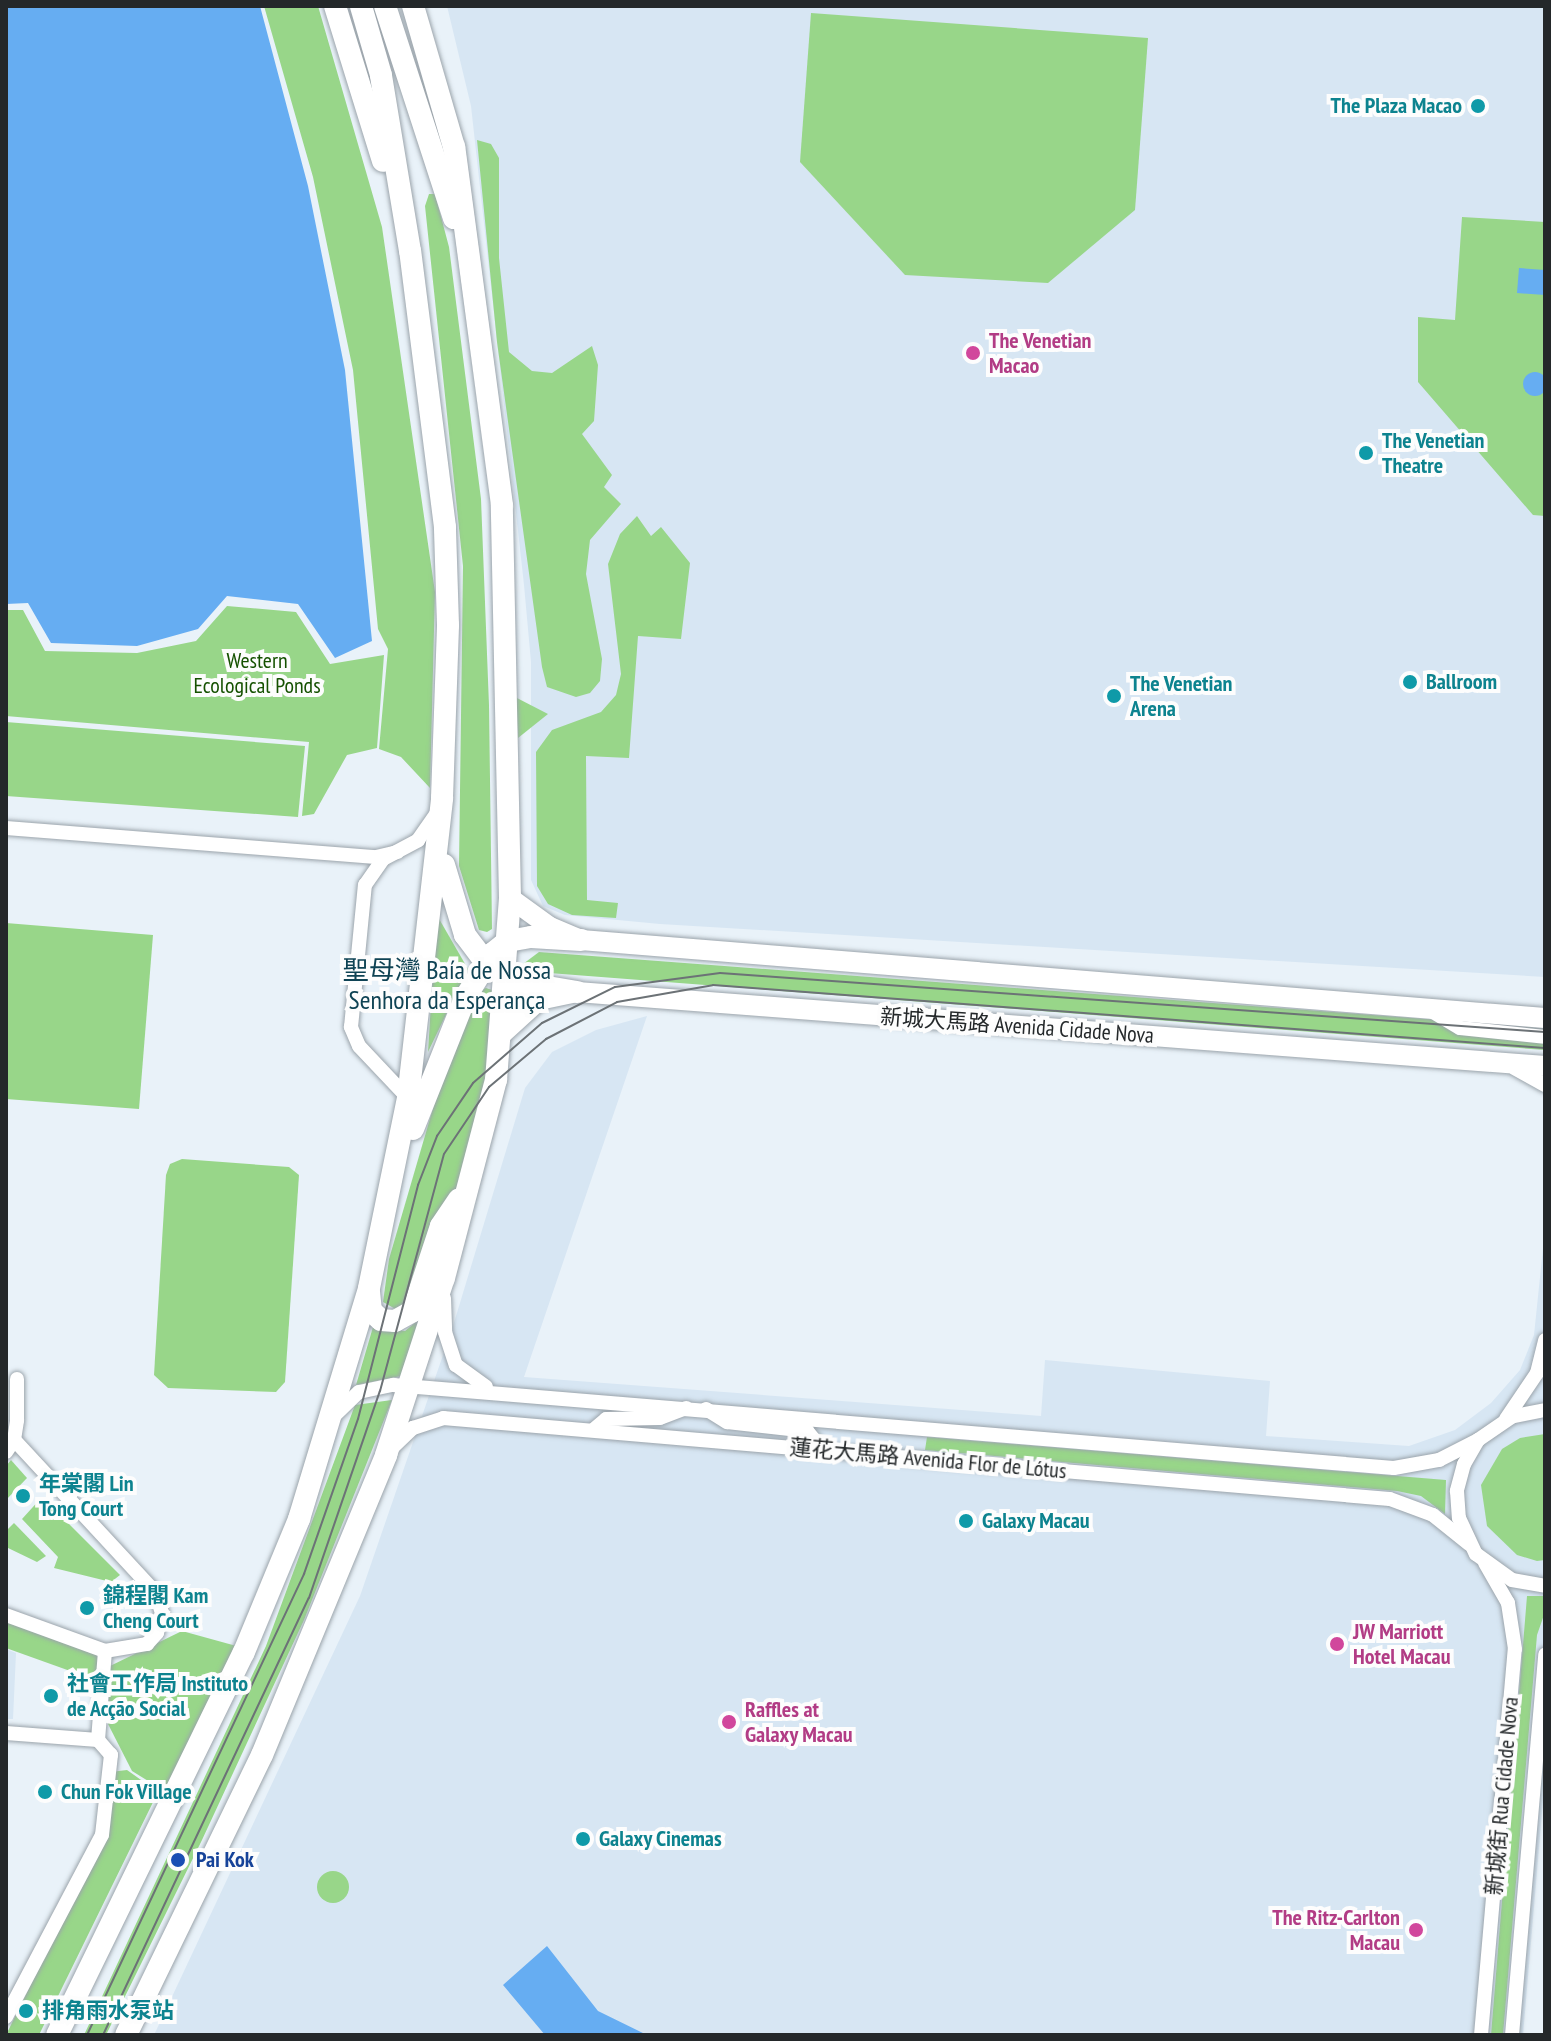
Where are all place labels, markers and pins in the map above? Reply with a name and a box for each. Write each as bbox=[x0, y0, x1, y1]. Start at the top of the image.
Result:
place label: The Plaza Macao bbox=[1331, 93, 1462, 119]
marker: The Plaza Macao bbox=[1469, 97, 1487, 115]
place label: The Venetian Macao bbox=[989, 327, 1092, 378]
marker: The Venetian Macao bbox=[964, 344, 982, 362]
place label: The Venetian Theatre bbox=[1382, 427, 1485, 478]
marker: The Venetian Theatre bbox=[1357, 444, 1375, 462]
place label: Ballroom bbox=[1426, 669, 1497, 695]
place label: The Venetian Arena bbox=[1130, 670, 1233, 722]
marker: Ballroom bbox=[1401, 673, 1419, 691]
marker: The Venetian Arena bbox=[1105, 687, 1123, 705]
place label: 年棠閣 Lin Tong Court bbox=[39, 1470, 134, 1522]
marker: 年棠閣 Lin Tong Court bbox=[14, 1487, 32, 1505]
place label: Galaxy Macau bbox=[982, 1508, 1090, 1534]
marker: Galaxy Macau bbox=[957, 1512, 975, 1530]
place label: 錦程閣 Kam Cheng Court bbox=[103, 1582, 208, 1634]
marker: 錦程閣 Kam Cheng Court bbox=[78, 1599, 96, 1617]
place label: JW Marriott Hotel Macau bbox=[1353, 1618, 1450, 1670]
marker: JW Marriott Hotel Macau bbox=[1328, 1635, 1346, 1653]
place label: 社會工作局 Instituto de Acção Social bbox=[67, 1670, 248, 1722]
marker: 社會工作局 Instituto de Acção Social bbox=[42, 1687, 60, 1705]
place label: Raffles at Galaxy Macau bbox=[745, 1696, 853, 1748]
marker: Raffles at Galaxy Macau bbox=[720, 1713, 738, 1731]
place label: Chun Fok Village bbox=[61, 1779, 193, 1805]
marker: Chun Fok Village bbox=[36, 1783, 54, 1801]
place label: Galaxy Cinemas bbox=[599, 1826, 723, 1852]
marker: Galaxy Cinemas bbox=[574, 1830, 592, 1848]
place label: Pai Kok bbox=[196, 1847, 254, 1873]
marker: Pai Kok bbox=[167, 1849, 189, 1871]
place label: The Ritz-Carlton Macau bbox=[1272, 1904, 1400, 1956]
marker: The Ritz-Carlton Macau bbox=[1407, 1921, 1425, 1939]
place label: 排角雨水泵站 bbox=[42, 1998, 174, 2024]
marker: 排角雨水泵站 bbox=[17, 2002, 35, 2020]

